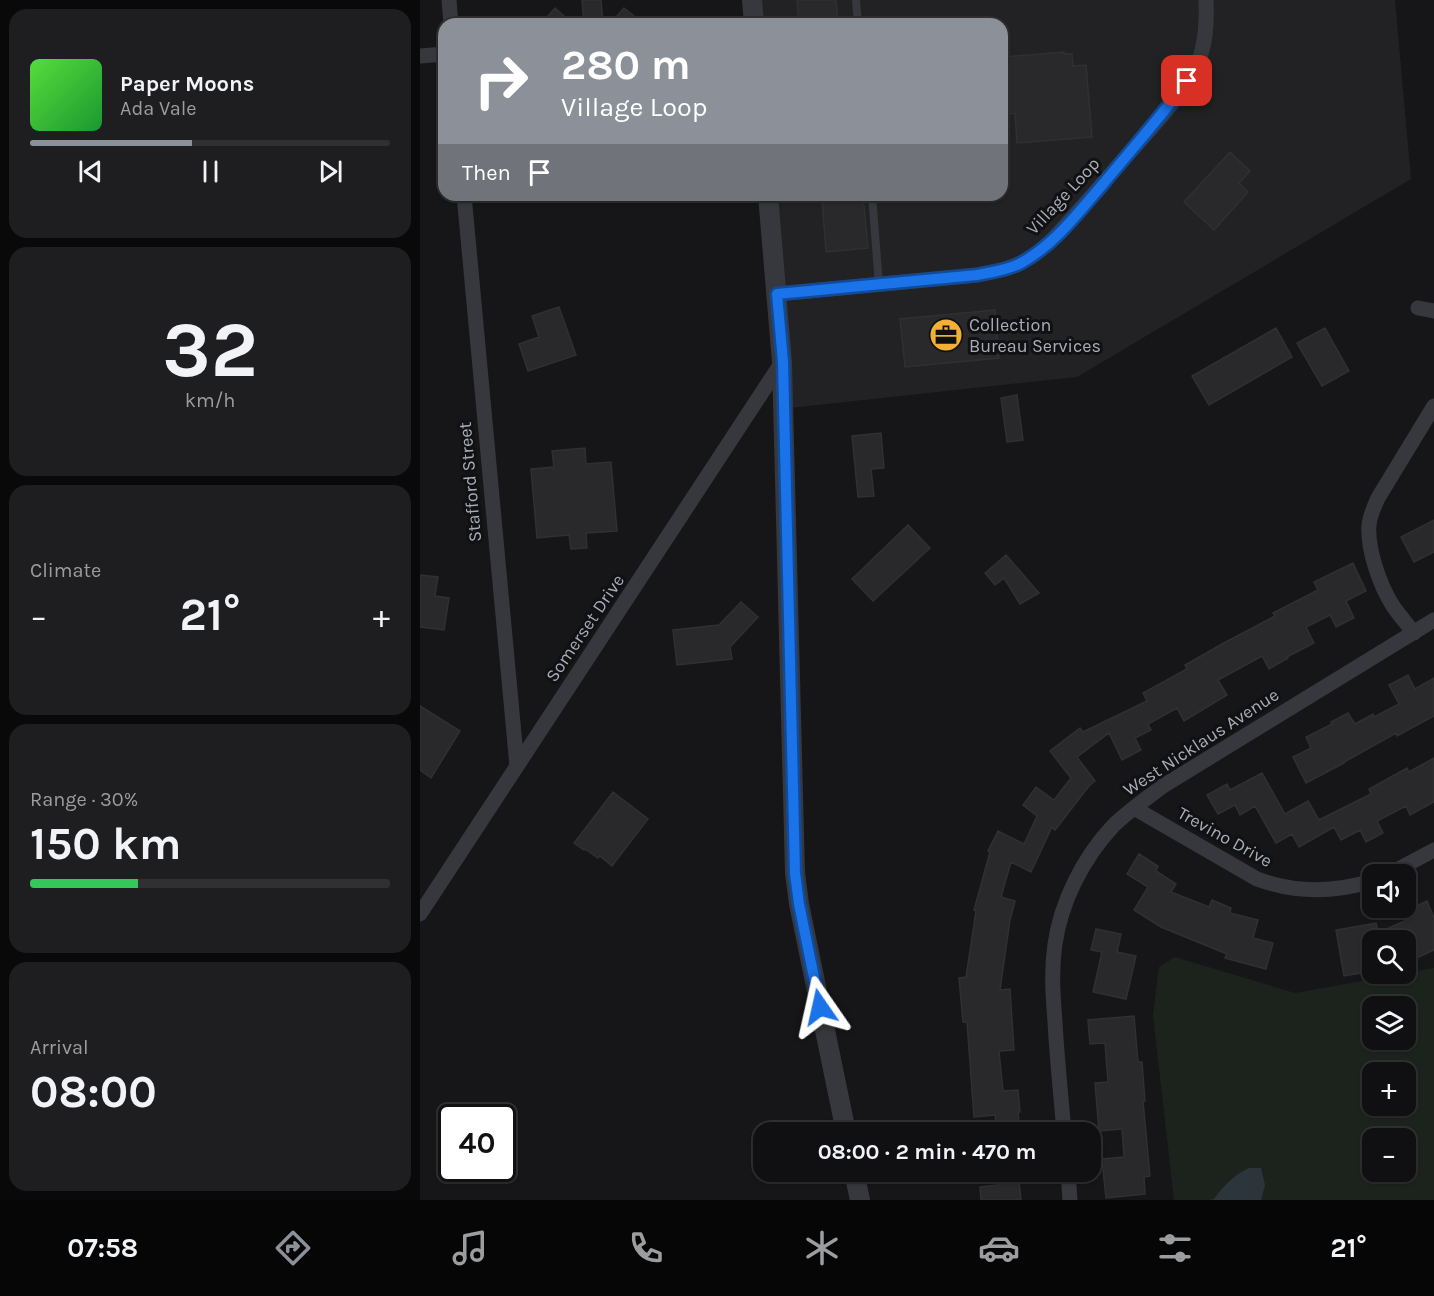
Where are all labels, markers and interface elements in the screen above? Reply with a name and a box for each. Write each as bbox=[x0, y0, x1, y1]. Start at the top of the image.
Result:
text: 280 m bbox=[561, 40, 691, 90]
icon: right bbox=[462, 42, 540, 120]
pin bbox=[1161, 55, 1212, 106]
icon: arrive bbox=[1170, 64, 1203, 97]
text: Paper Moons bbox=[120, 71, 254, 97]
text: Village Loop bbox=[561, 91, 708, 123]
text: Ada Vale bbox=[120, 97, 197, 120]
street label: Village Loop bbox=[1022, 153, 1104, 239]
icon: previous bbox=[74, 155, 107, 188]
icon: pause bbox=[194, 155, 227, 188]
icon: next bbox=[314, 155, 347, 188]
icon: arrive bbox=[523, 156, 556, 189]
text: Then bbox=[462, 160, 511, 186]
text: 32 bbox=[162, 304, 258, 396]
place label: Collection Bureau Services bbox=[969, 314, 1101, 357]
office icon: Collection Bureau Services bbox=[928, 317, 964, 353]
text: km/h bbox=[185, 389, 235, 412]
street label: Stafford Street bbox=[454, 421, 486, 543]
text: Climate bbox=[30, 559, 101, 582]
street label: Somerset Drive bbox=[541, 570, 629, 686]
text: 21° bbox=[180, 589, 240, 641]
text: − bbox=[30, 597, 47, 635]
text: + bbox=[373, 597, 390, 635]
street label: West Nicklaus Avenue bbox=[1119, 683, 1283, 801]
text: Range · 30% bbox=[30, 788, 138, 811]
street label: Trevino Drive bbox=[1174, 802, 1276, 872]
text: 150 km bbox=[30, 818, 181, 870]
map controls bbox=[1362, 864, 1416, 1182]
button: sound bbox=[1362, 864, 1416, 918]
button: search bbox=[1362, 930, 1416, 984]
position arrow bbox=[788, 975, 852, 1039]
button: layers bbox=[1362, 996, 1416, 1050]
text: Arrival bbox=[30, 1036, 89, 1059]
button: + bbox=[1362, 1062, 1416, 1116]
text: 08:00 bbox=[30, 1066, 157, 1118]
speed limit sign: 40 bbox=[438, 1104, 516, 1182]
button: − bbox=[1362, 1128, 1416, 1182]
text: 08:00 · 2 min · 470 m bbox=[818, 1139, 1036, 1165]
icon: directions bbox=[272, 1227, 314, 1269]
icon: music bbox=[449, 1227, 491, 1269]
icon: phone bbox=[625, 1227, 667, 1269]
icon: climate bbox=[801, 1227, 843, 1269]
icon: car bbox=[978, 1227, 1020, 1269]
icon: filters bbox=[1154, 1227, 1196, 1269]
text: 07:58 bbox=[67, 1232, 138, 1264]
text: 21° bbox=[1330, 1232, 1367, 1264]

